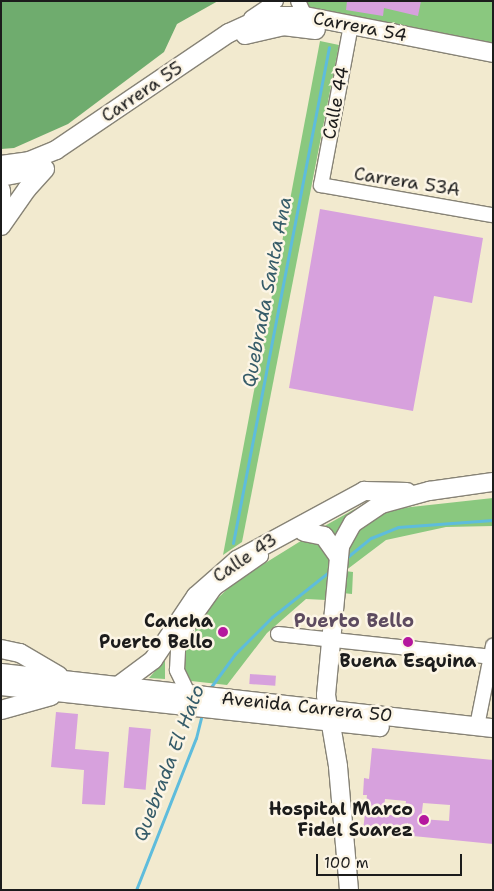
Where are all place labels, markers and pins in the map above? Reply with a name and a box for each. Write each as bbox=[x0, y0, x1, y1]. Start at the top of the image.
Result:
place label: Cancha Puerto Bello bbox=[99, 611, 213, 654]
marker: Cancha Puerto Bello bbox=[217, 626, 229, 638]
marker: Buena Esquina bbox=[402, 636, 414, 648]
place label: Buena Esquina bbox=[340, 650, 476, 672]
place label: Hospital Marco Fidel Suarez bbox=[269, 799, 413, 842]
marker: Hospital Marco Fidel Suarez bbox=[417, 813, 431, 827]

